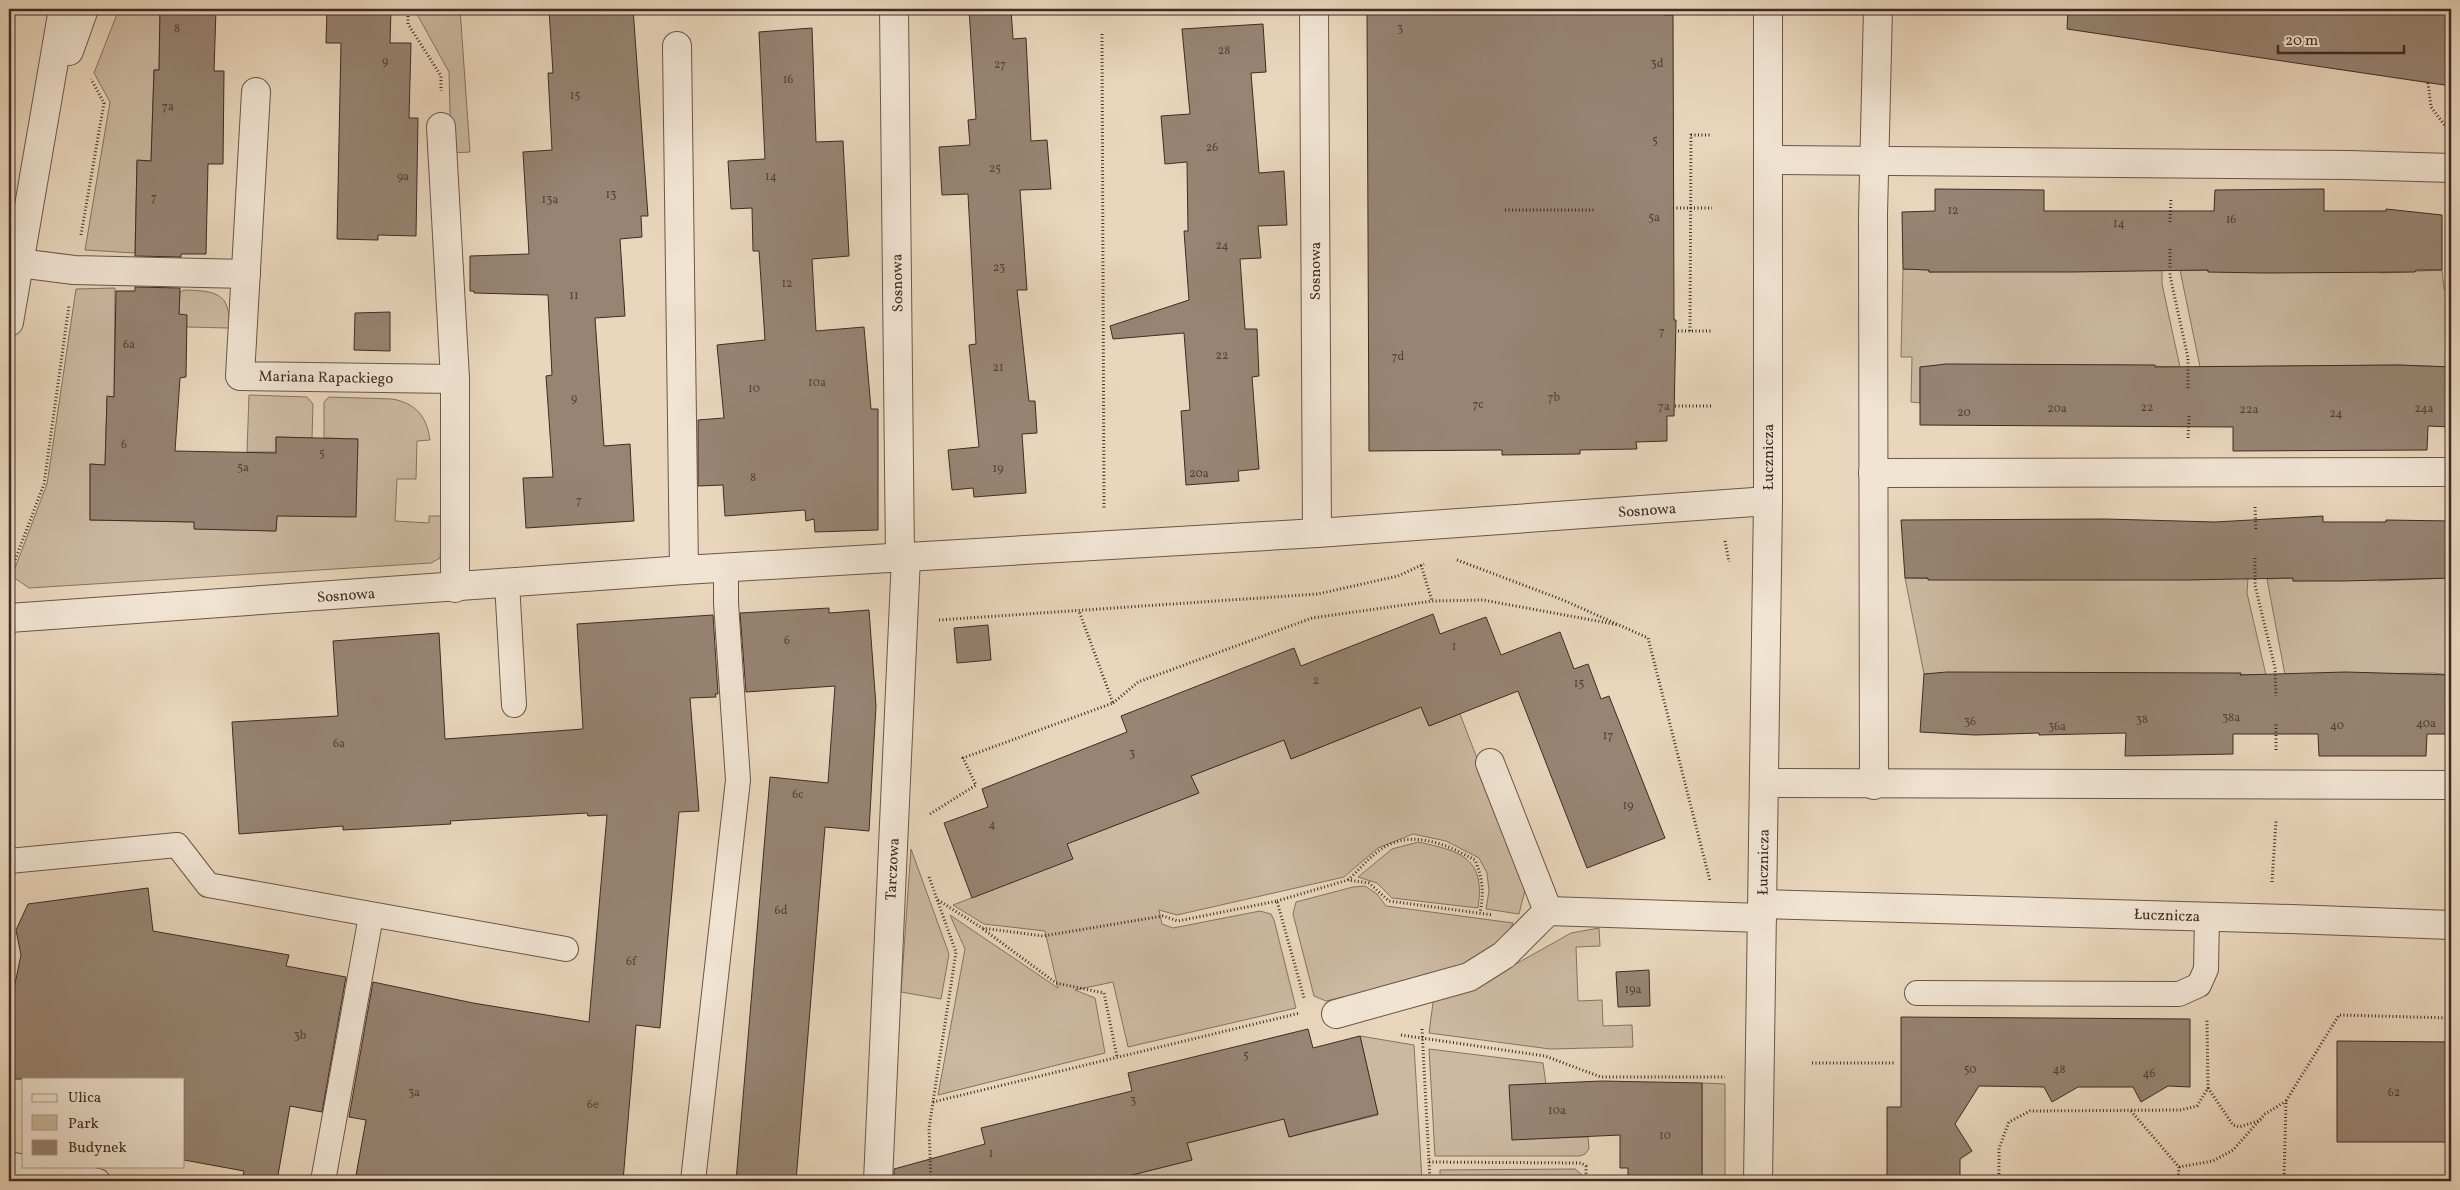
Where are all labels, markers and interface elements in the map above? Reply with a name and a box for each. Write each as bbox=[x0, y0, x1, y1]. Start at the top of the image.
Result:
house number: 8 bbox=[174, 21, 180, 37]
house number: 3 bbox=[1397, 21, 1403, 37]
scale bar bbox=[2278, 22, 2404, 54]
text: 20 m bbox=[2285, 31, 2318, 52]
house number: 28 bbox=[1218, 43, 1230, 59]
house number: 9 bbox=[382, 54, 388, 70]
house number: 3d bbox=[1651, 56, 1664, 72]
house number: 27 bbox=[994, 57, 1006, 73]
house number: 16 bbox=[783, 72, 793, 88]
house number: 15 bbox=[570, 88, 580, 104]
house number: 7a bbox=[162, 99, 174, 115]
house number: 5 bbox=[1652, 133, 1658, 149]
house number: 26 bbox=[1206, 140, 1218, 156]
house number: 25 bbox=[989, 161, 1001, 177]
house number: 9a bbox=[397, 169, 409, 185]
house number: 14 bbox=[765, 169, 777, 185]
house number: 13 bbox=[606, 187, 616, 203]
house number: 7 bbox=[151, 190, 157, 206]
house number: 13a bbox=[542, 192, 558, 208]
house number: 12 bbox=[1947, 203, 1959, 219]
house number: 5a bbox=[1648, 210, 1660, 226]
house number: 16 bbox=[2226, 212, 2236, 228]
house number: 14 bbox=[2113, 216, 2125, 232]
house number: 24 bbox=[1215, 238, 1229, 254]
street label: Sosnowa bbox=[1306, 242, 1327, 300]
street label: Sosnowa bbox=[887, 254, 910, 312]
house number: 23 bbox=[993, 260, 1005, 276]
house number: 12 bbox=[781, 276, 793, 292]
house number: 11 bbox=[569, 288, 579, 304]
house number: 7 bbox=[1659, 324, 1665, 340]
house number: 6a bbox=[123, 337, 135, 353]
house number: 22 bbox=[1216, 348, 1228, 364]
house number: 7d bbox=[1392, 349, 1405, 365]
house number: 21 bbox=[992, 360, 1004, 376]
street label: Mariana Rapackiego bbox=[258, 367, 394, 390]
house number: 10a bbox=[808, 375, 826, 391]
house number: 10 bbox=[748, 381, 760, 397]
house number: 7b bbox=[1548, 390, 1561, 406]
house number: 9 bbox=[571, 391, 577, 407]
house number: 7c bbox=[1472, 397, 1484, 413]
house number: 7a bbox=[1658, 399, 1670, 415]
house number: 22 bbox=[2141, 400, 2153, 416]
house number: 20a bbox=[2047, 401, 2067, 417]
house number: 24a bbox=[2414, 401, 2434, 417]
house number: 22a bbox=[2240, 402, 2258, 418]
house number: 20 bbox=[1957, 405, 1971, 421]
house number: 24 bbox=[2329, 406, 2343, 422]
street label: Łucznicza bbox=[1759, 424, 1780, 490]
house number: 6 bbox=[121, 437, 127, 453]
house number: 5 bbox=[319, 446, 325, 462]
house number: 5a bbox=[237, 460, 249, 476]
house number: 19 bbox=[993, 461, 1003, 477]
house number: 20a bbox=[1189, 466, 1209, 482]
house number: 8 bbox=[750, 470, 756, 486]
house number: 7 bbox=[576, 493, 582, 509]
street label: Sosnowa bbox=[1617, 499, 1677, 524]
street label: Sosnowa bbox=[316, 584, 376, 609]
house number: 6 bbox=[784, 633, 790, 649]
house number: 1 bbox=[1452, 639, 1456, 655]
house number: 2 bbox=[1313, 673, 1319, 689]
house number: 15 bbox=[1574, 676, 1584, 692]
house number: 38a bbox=[2222, 710, 2240, 726]
house number: 38 bbox=[2136, 712, 2148, 728]
house number: 36 bbox=[1964, 714, 1976, 730]
house number: 40a bbox=[2416, 716, 2436, 732]
house number: 40 bbox=[2330, 718, 2344, 734]
house number: 36a bbox=[2048, 719, 2066, 735]
house number: 17 bbox=[1603, 728, 1613, 744]
house number: 6a bbox=[333, 736, 345, 752]
house number: 3 bbox=[1129, 746, 1135, 762]
house number: 6c bbox=[792, 787, 804, 803]
house number: 19 bbox=[1623, 798, 1633, 814]
house number: 4 bbox=[988, 817, 996, 833]
street label: Łucznicza bbox=[1753, 829, 1776, 895]
street label: Tarczowa bbox=[881, 837, 906, 901]
house number: 6d bbox=[775, 903, 788, 919]
street label: Łucznicza bbox=[2133, 905, 2200, 928]
house number: 6f bbox=[626, 954, 638, 970]
house number: 19a bbox=[1625, 982, 1641, 998]
house number: 3b bbox=[294, 1028, 307, 1044]
house number: 5 bbox=[1243, 1048, 1249, 1064]
house number: 50 bbox=[1964, 1062, 1976, 1078]
house number: 48 bbox=[2052, 1062, 2066, 1078]
house number: 46 bbox=[2142, 1066, 2156, 1082]
legend bbox=[22, 1078, 185, 1168]
house number: 3a bbox=[408, 1085, 420, 1101]
house number: 62 bbox=[2388, 1085, 2400, 1101]
text: Ulica bbox=[68, 1088, 101, 1109]
house number: 3 bbox=[1130, 1093, 1136, 1109]
house number: 6e bbox=[587, 1097, 599, 1113]
house number: 10a bbox=[1548, 1103, 1566, 1119]
text: Park bbox=[68, 1114, 99, 1135]
house number: 10 bbox=[1659, 1128, 1671, 1144]
text: Budynek bbox=[68, 1138, 127, 1159]
house number: 1 bbox=[989, 1146, 993, 1162]

